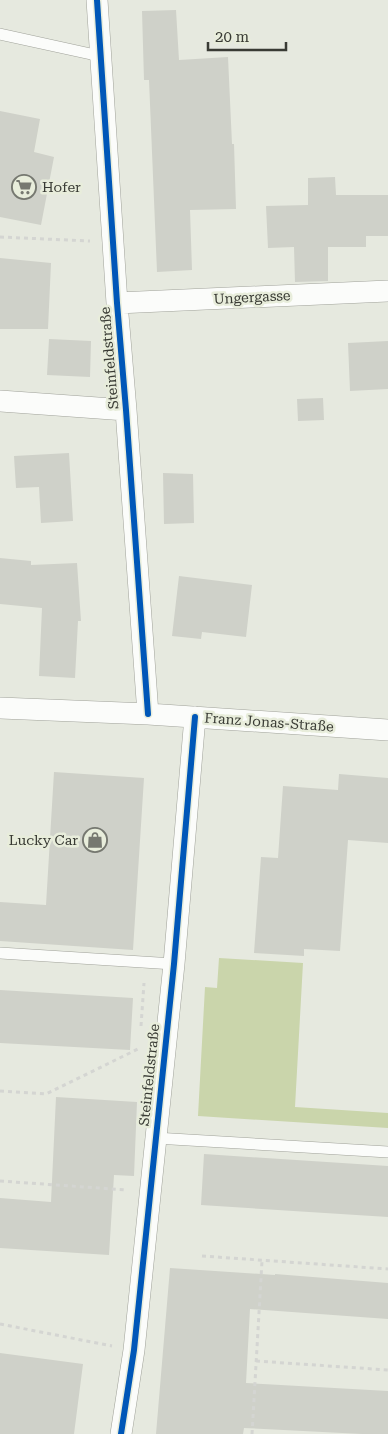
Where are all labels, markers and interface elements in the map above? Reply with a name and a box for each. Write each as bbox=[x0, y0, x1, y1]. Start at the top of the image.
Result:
scale bar bbox=[208, 20, 286, 52]
text: 20 m bbox=[215, 28, 250, 46]
supermarket icon: Hofer bbox=[11, 174, 37, 200]
place label: Hofer bbox=[42, 179, 81, 195]
street label: Ungergasse bbox=[213, 287, 291, 307]
street label: Steinfeldstraße bbox=[97, 306, 121, 410]
street label: Franz Jonas-Straße bbox=[204, 709, 335, 735]
shop icon: Lucky Car bbox=[82, 827, 108, 853]
place label: Lucky Car bbox=[9, 832, 78, 848]
street label: Steinfeldstraße bbox=[136, 1023, 162, 1127]

